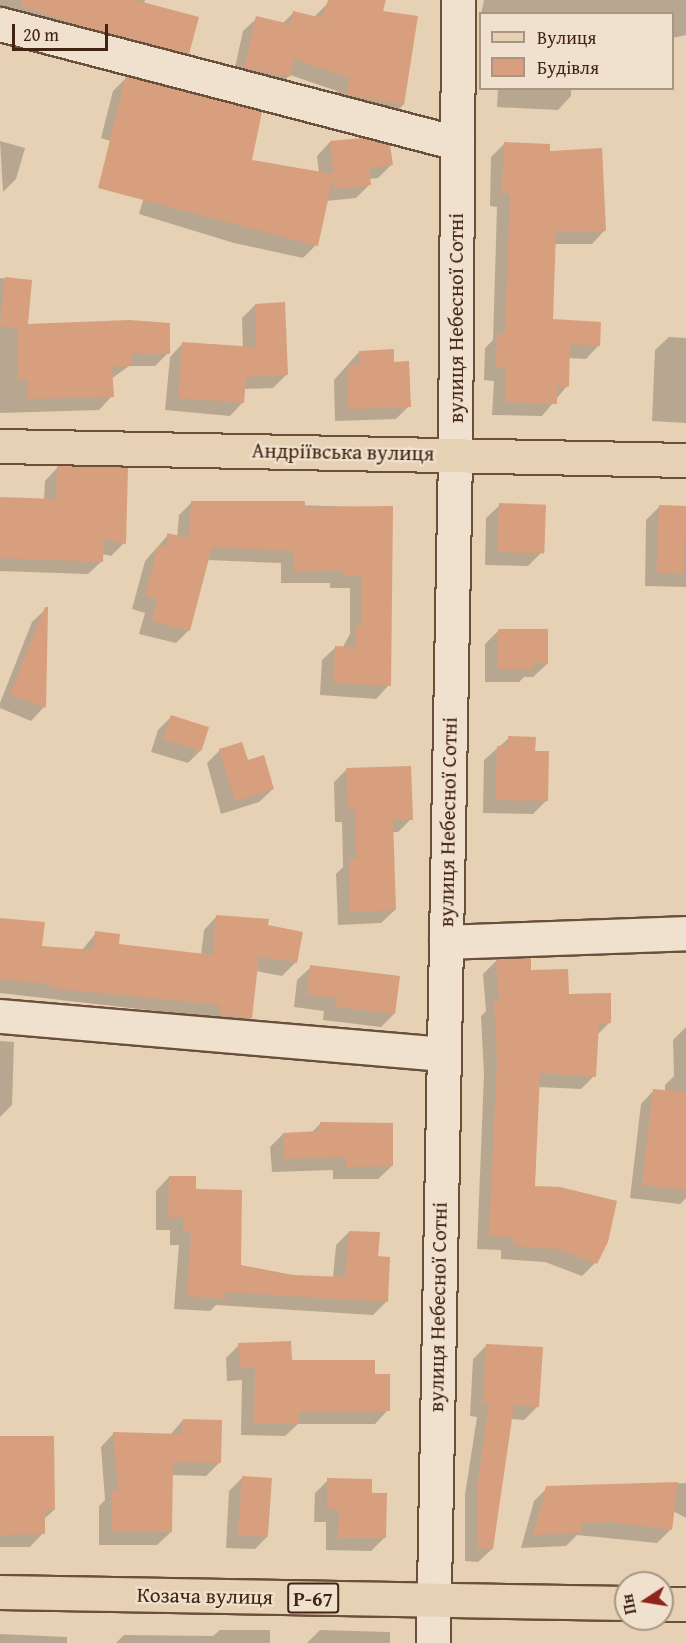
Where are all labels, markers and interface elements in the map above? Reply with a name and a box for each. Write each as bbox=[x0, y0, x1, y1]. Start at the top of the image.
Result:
scale bar bbox=[15, 12, 111, 50]
legend bbox=[479, 12, 674, 90]
text: 20 m bbox=[23, 21, 59, 48]
text: Вулиця bbox=[537, 24, 596, 51]
text: Будівля bbox=[537, 54, 599, 81]
street label: вулиця Небесної Сотні bbox=[443, 213, 469, 423]
street label: Андріївська вулиця bbox=[251, 438, 435, 466]
street label: вулиця Небесної Сотні bbox=[434, 717, 462, 927]
street label: вулиця Небесної Сотні bbox=[424, 1202, 452, 1412]
north arrow bbox=[614, 1571, 674, 1631]
road number: Р-67 bbox=[286, 1581, 340, 1615]
street label: Козача вулиця bbox=[137, 1582, 273, 1610]
text: Пн bbox=[614, 1592, 642, 1617]

